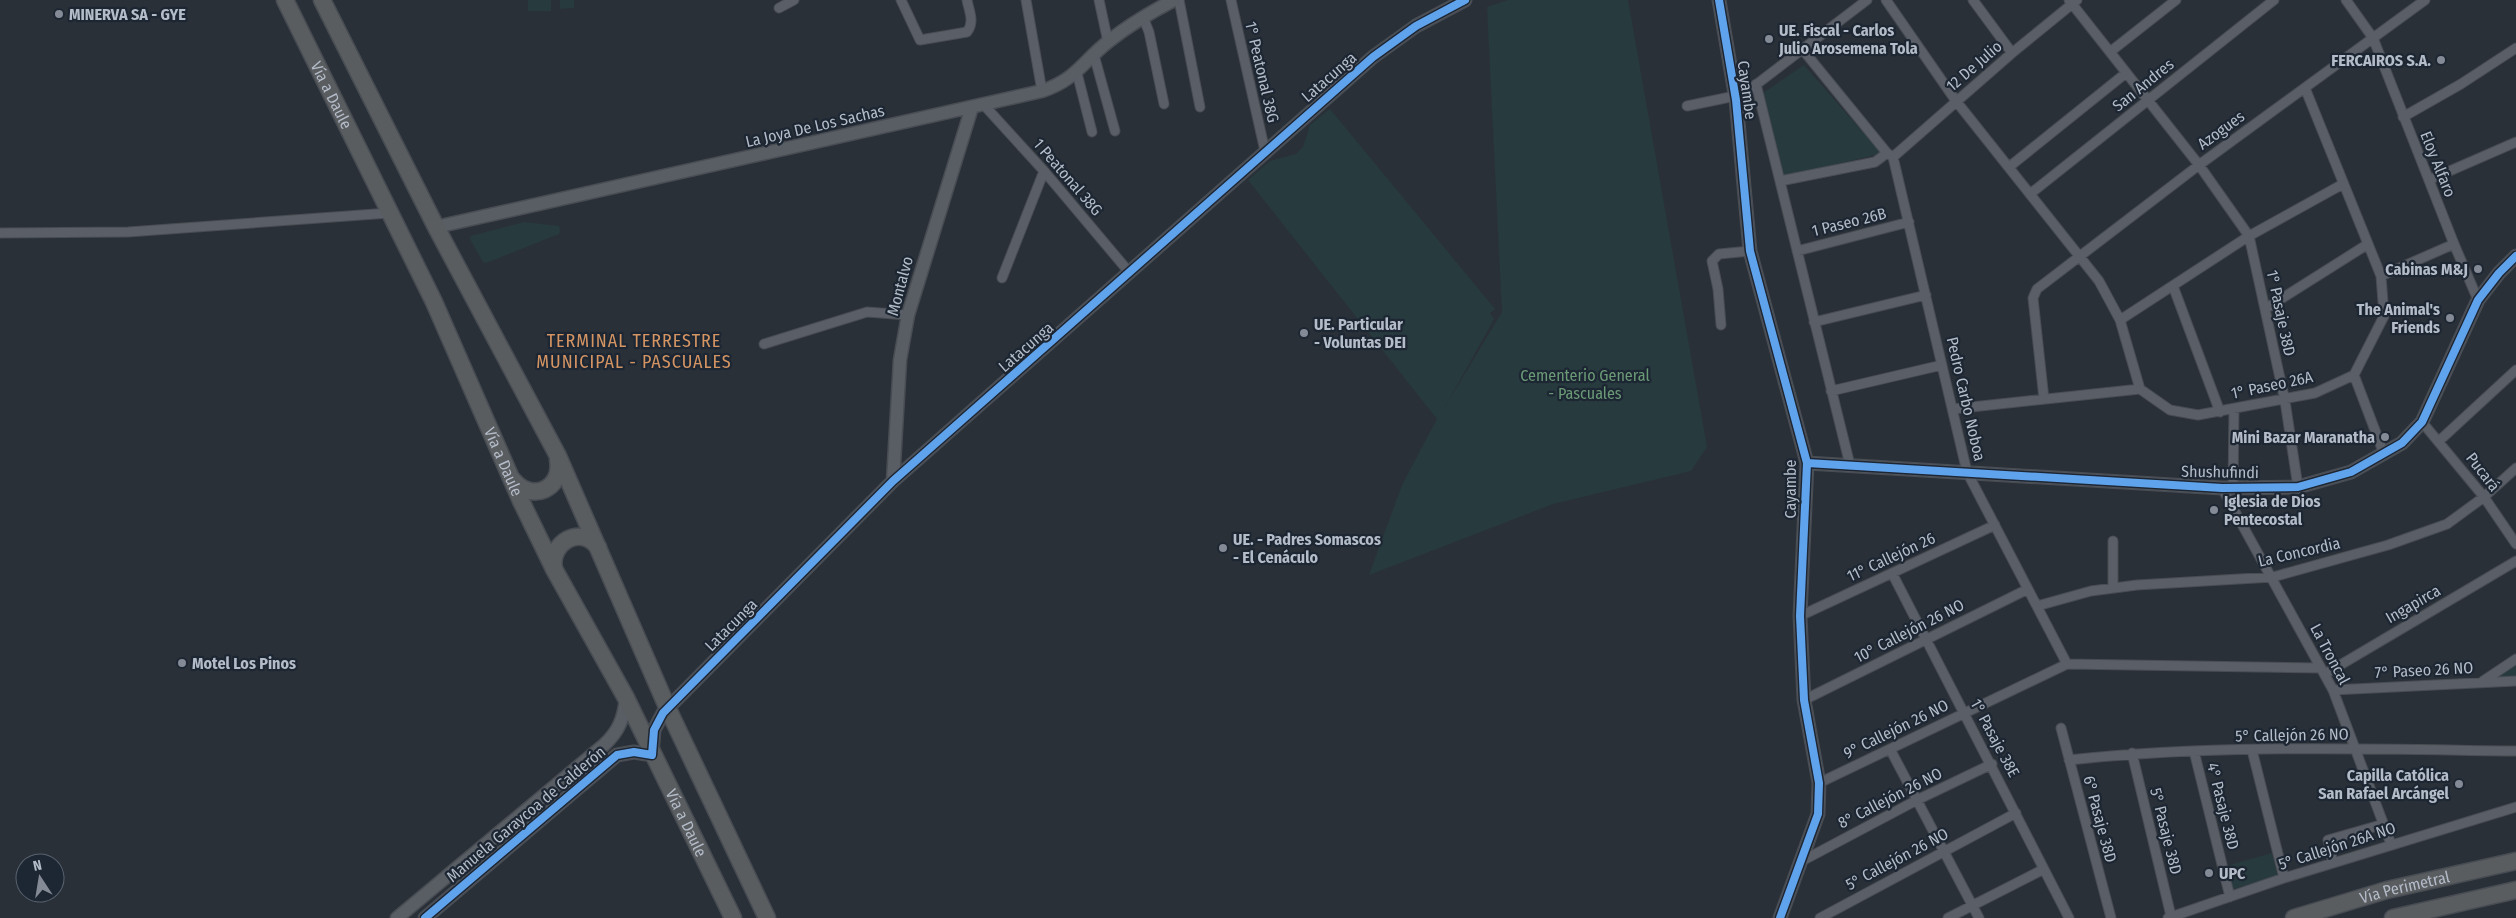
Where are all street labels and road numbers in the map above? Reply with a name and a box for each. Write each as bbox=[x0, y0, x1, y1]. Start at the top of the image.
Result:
street label: 1° Peatonal 38G bbox=[1241, 20, 1283, 124]
street label: 12 De Julio bbox=[1942, 37, 2006, 95]
street label: Latacunga bbox=[1298, 48, 1360, 106]
street label: San Andres bbox=[2109, 54, 2178, 115]
street label: Vía a Daule bbox=[307, 58, 357, 132]
street label: Cayambe bbox=[1733, 59, 1761, 121]
street label: La Joya De Los Sachas bbox=[744, 101, 887, 151]
street label: Azogues bbox=[2194, 106, 2248, 153]
street label: Eloy Alfaro bbox=[2416, 128, 2460, 200]
street label: 1 Peatonal 38G bbox=[1030, 135, 1106, 219]
street label: 1 Paseo 26B bbox=[1810, 204, 1888, 240]
street label: Montalvo bbox=[883, 254, 917, 318]
street label: 1° Pasaje 38D bbox=[2263, 268, 2299, 358]
street label: Latacunga bbox=[995, 318, 1057, 376]
street label: Pedro Carbo Noboa bbox=[1943, 335, 1990, 463]
street label: 1° Paseo 26A bbox=[2229, 367, 2315, 403]
street label: Vía a Daule bbox=[480, 424, 527, 499]
street label: Pucará bbox=[2462, 449, 2504, 495]
street label: Cayambe bbox=[1781, 459, 1800, 519]
street label: Shushufindi bbox=[2181, 462, 2259, 482]
street label: 11° Callejón 26 bbox=[1844, 528, 1938, 586]
street label: La Concordia bbox=[2256, 533, 2342, 571]
street label: Ingapirca bbox=[2382, 581, 2444, 627]
street label: Latacunga bbox=[701, 595, 761, 655]
street label: 10° Callejón 26 NO bbox=[1851, 595, 1967, 667]
street label: La Troncal bbox=[2306, 620, 2354, 688]
street label: 7° Paseo 26 NO bbox=[2374, 658, 2474, 682]
street label: 9° Callejón 26 NO bbox=[1841, 695, 1951, 763]
street label: 1° Pasaje 38E bbox=[1967, 696, 2023, 780]
street label: 5° Callejón 26 NO bbox=[2235, 725, 2349, 745]
street label: Manuela Garaycoa de Calderón bbox=[443, 742, 609, 886]
street label: 4° Pasaje 38D bbox=[2203, 761, 2243, 851]
street label: 8° Callejón 26 NO bbox=[1835, 764, 1945, 832]
street label: 6° Pasaje 38D bbox=[2079, 774, 2121, 864]
street label: Vía a Daule bbox=[662, 786, 711, 860]
street label: 5° Pasaje 38D bbox=[2146, 786, 2186, 876]
street label: 5° Callejón 26A NO bbox=[2276, 818, 2398, 874]
street label: 5° Callejón 26 NO bbox=[1842, 824, 1952, 894]
street label: Vía Perimetral bbox=[2357, 867, 2451, 907]

